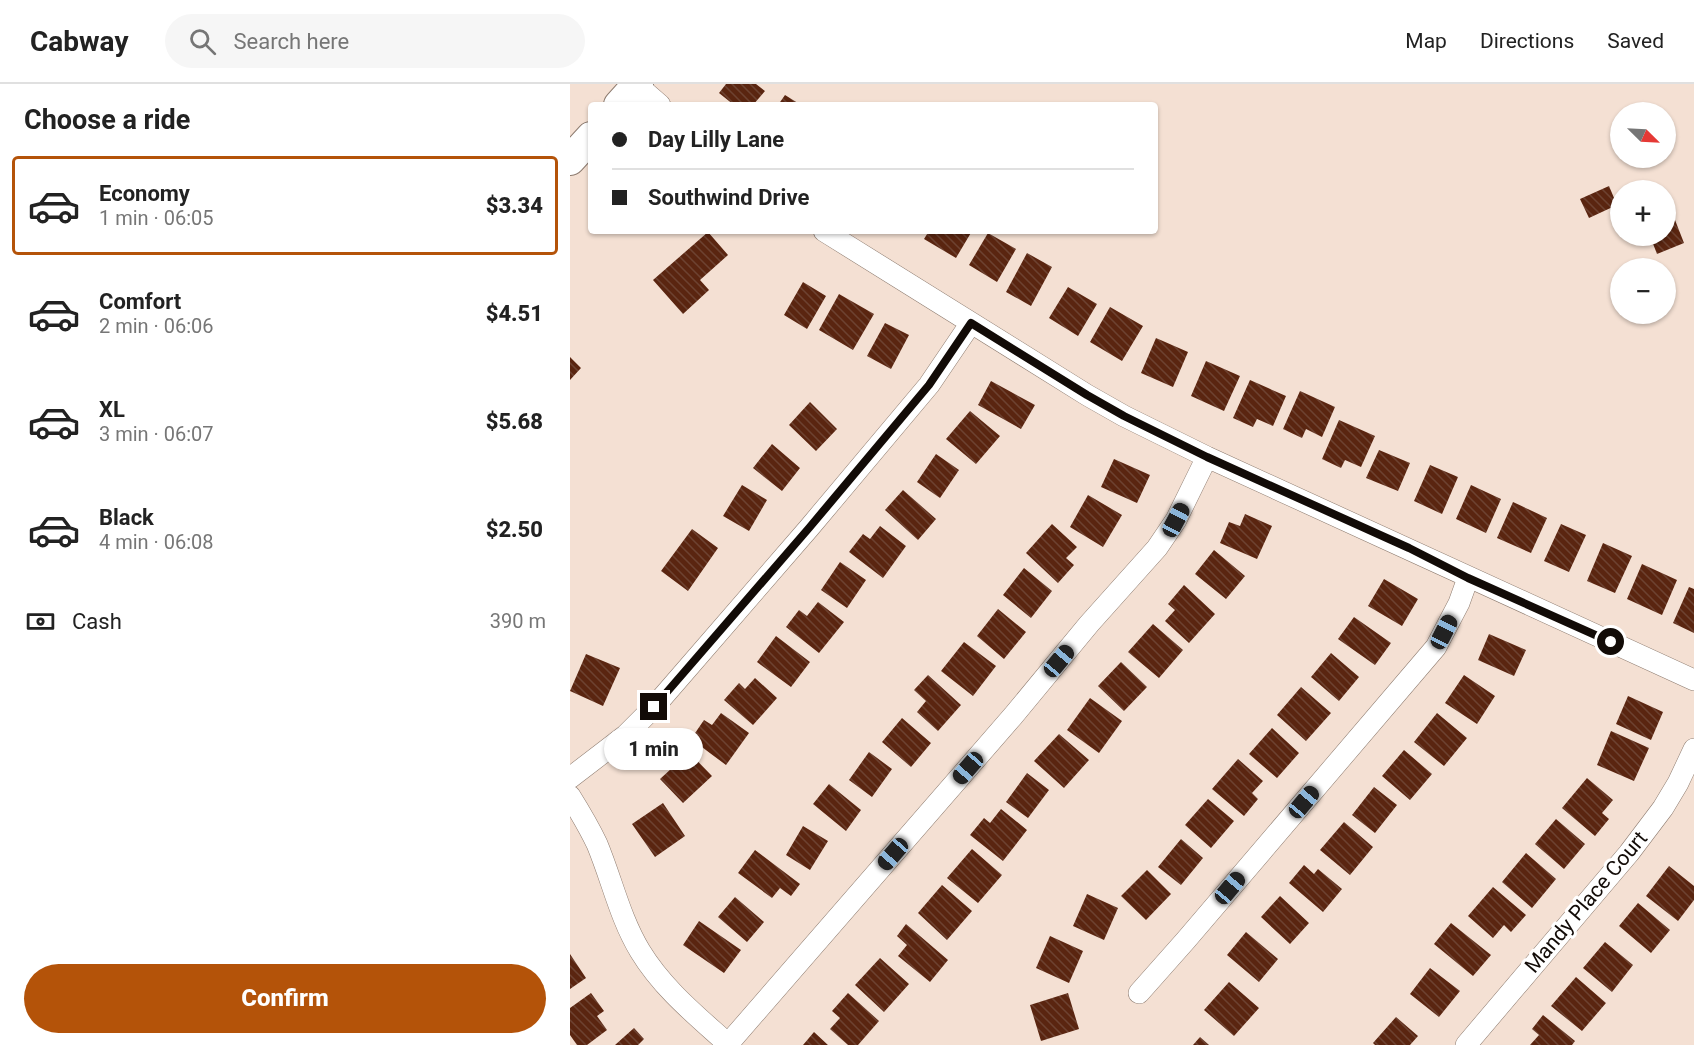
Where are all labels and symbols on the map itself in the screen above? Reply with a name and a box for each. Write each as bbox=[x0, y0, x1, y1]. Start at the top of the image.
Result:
north arrow bbox=[1610, 102, 1676, 168]
car bbox=[1160, 500, 1192, 540]
car bbox=[1428, 612, 1460, 652]
route start bbox=[1597, 628, 1624, 655]
car bbox=[1041, 641, 1077, 681]
route end bbox=[640, 693, 667, 720]
callout: 1 min bbox=[604, 728, 704, 770]
car bbox=[949, 749, 987, 787]
car bbox=[1286, 782, 1322, 822]
street label: Mandy Place Court bbox=[1520, 826, 1652, 978]
car bbox=[874, 835, 912, 873]
car bbox=[1212, 868, 1248, 908]

